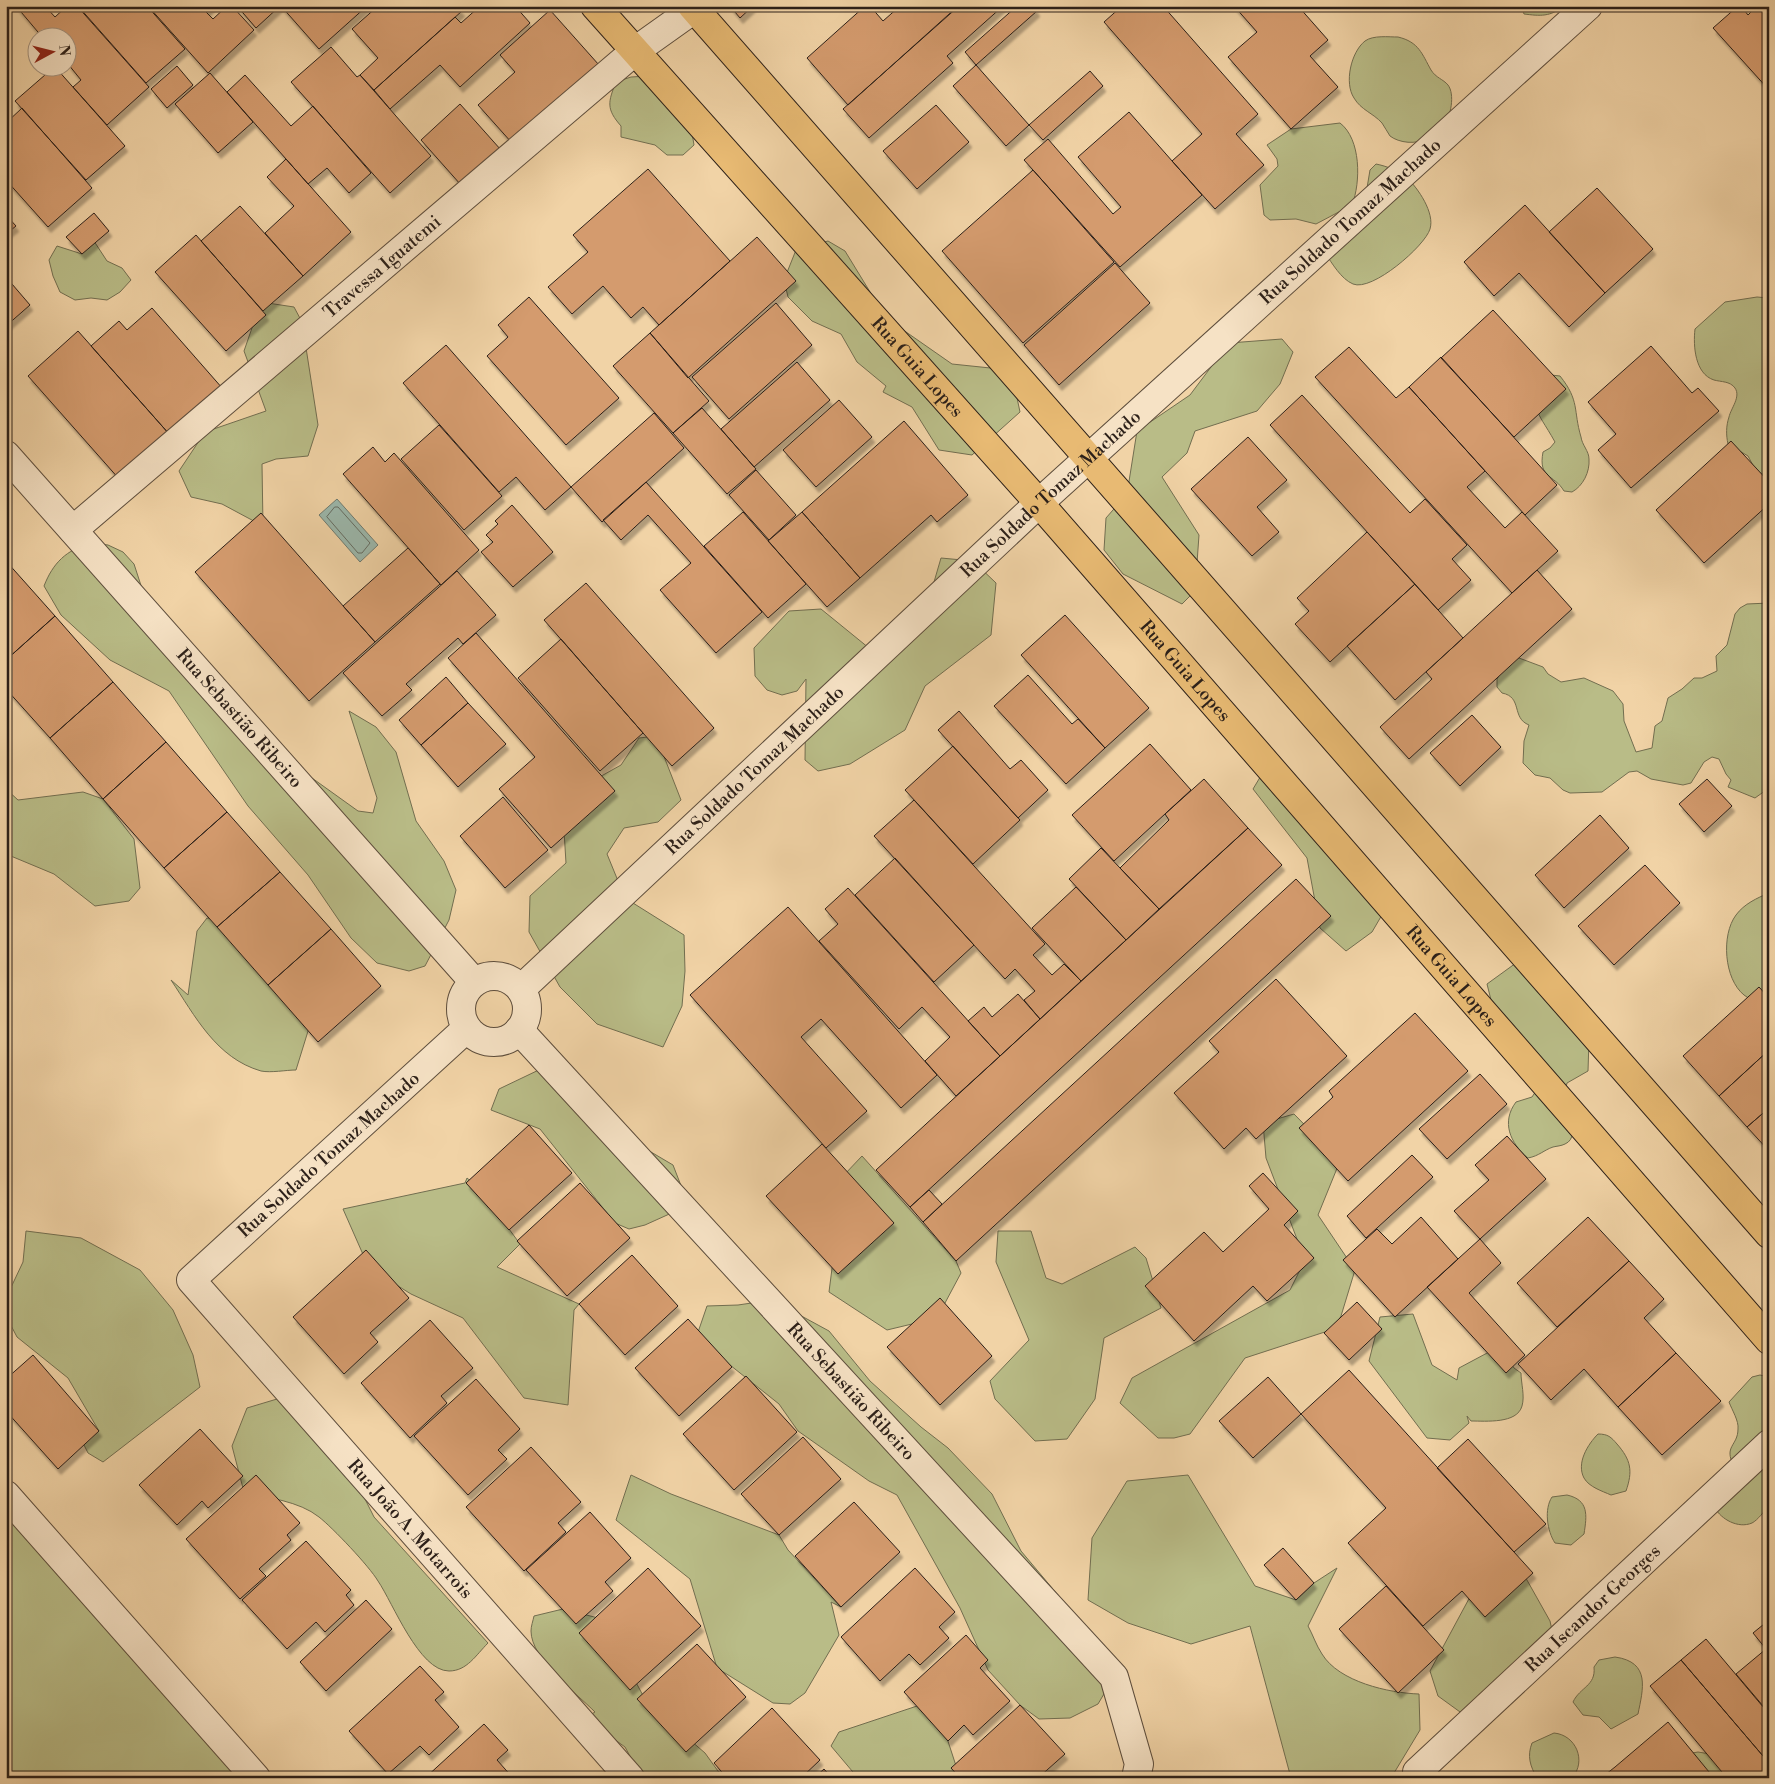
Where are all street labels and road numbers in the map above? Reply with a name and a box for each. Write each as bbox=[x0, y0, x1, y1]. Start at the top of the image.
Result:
street label: Rua Soldado Tomaz Machado bbox=[1254, 133, 1446, 310]
street label: Travessa Iguatemi bbox=[318, 210, 446, 323]
street label: Rua Guia Lopes bbox=[866, 312, 969, 422]
street label: Rua Soldado Tomaz Machado bbox=[955, 405, 1146, 583]
street label: Rua Guia Lopes bbox=[1135, 615, 1236, 726]
street label: Rua Sebastião Ribeiro bbox=[172, 644, 308, 793]
street label: Rua Soldado Tomaz Machado bbox=[660, 680, 849, 860]
street label: Rua Guia Lopes bbox=[1401, 920, 1502, 1032]
street label: Rua Soldado Tomaz Machado bbox=[233, 1067, 425, 1243]
street label: Rua Sebastião Ribeiro bbox=[782, 1318, 920, 1465]
street label: Rua João A. Motarrois bbox=[343, 1454, 478, 1603]
street label: Rua Iscandor Georges bbox=[1520, 1539, 1665, 1677]

